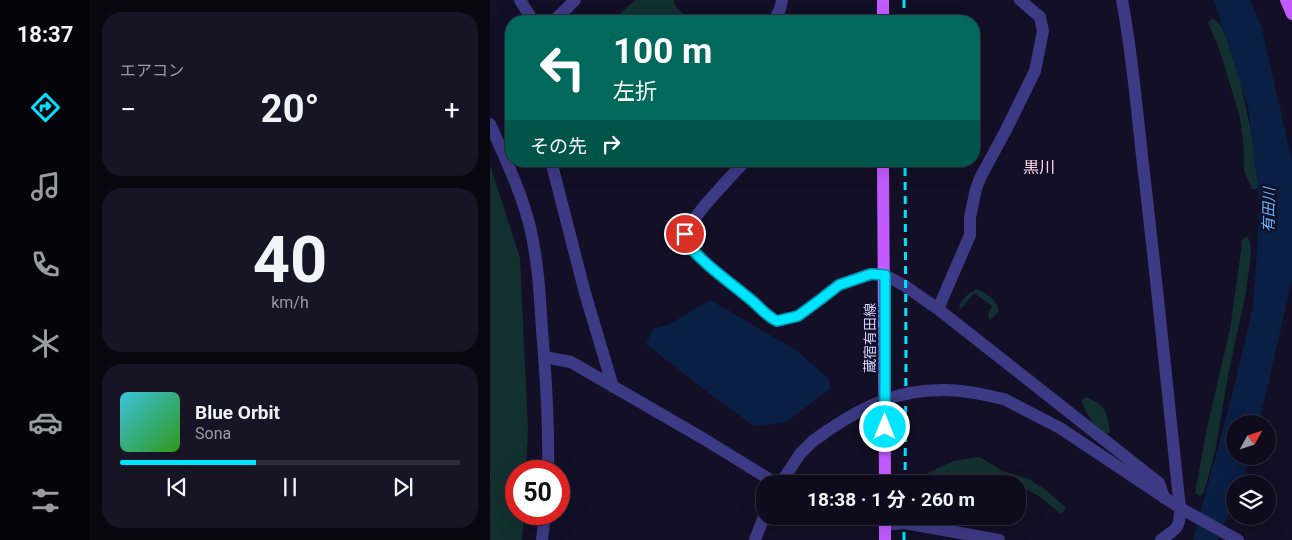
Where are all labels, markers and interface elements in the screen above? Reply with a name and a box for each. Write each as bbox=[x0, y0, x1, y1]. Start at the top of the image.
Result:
text: 18:37 bbox=[17, 22, 73, 47]
text: 100 m bbox=[613, 31, 712, 72]
icon: left bbox=[530, 35, 595, 100]
text: エアコン bbox=[120, 61, 184, 80]
text: 左折 bbox=[613, 79, 657, 104]
text: 20° bbox=[261, 87, 319, 131]
icon: directions bbox=[28, 90, 63, 125]
text: − bbox=[120, 93, 136, 126]
text: + bbox=[444, 93, 460, 126]
icon: right bbox=[597, 130, 625, 158]
text: その先 bbox=[530, 135, 587, 158]
district label: 黒川 bbox=[1023, 158, 1055, 177]
icon: music bbox=[28, 169, 63, 204]
water label: 有田川 bbox=[1260, 185, 1278, 233]
pin bbox=[664, 213, 706, 255]
icon: arrive bbox=[671, 220, 699, 248]
text: 40 bbox=[253, 222, 327, 298]
icon: phone bbox=[28, 247, 63, 282]
text: km/h bbox=[271, 293, 309, 312]
street label: 蔵宿有田線 bbox=[862, 303, 878, 373]
icon: climate bbox=[28, 326, 63, 361]
position arrow bbox=[858, 400, 910, 452]
text: Blue Orbit bbox=[195, 401, 280, 424]
icon: car bbox=[28, 405, 63, 440]
north arrow bbox=[1226, 415, 1276, 465]
map controls bbox=[1226, 415, 1276, 525]
text: Sona bbox=[195, 424, 231, 443]
speed limit sign: 50 bbox=[505, 460, 570, 525]
icon: previous bbox=[163, 473, 191, 501]
icon: pause bbox=[276, 473, 304, 501]
icon: next bbox=[389, 473, 417, 501]
button: layers bbox=[1226, 475, 1276, 525]
icon: filters bbox=[28, 483, 63, 518]
text: 18:38 · 1 分 · 260 m bbox=[807, 488, 975, 511]

